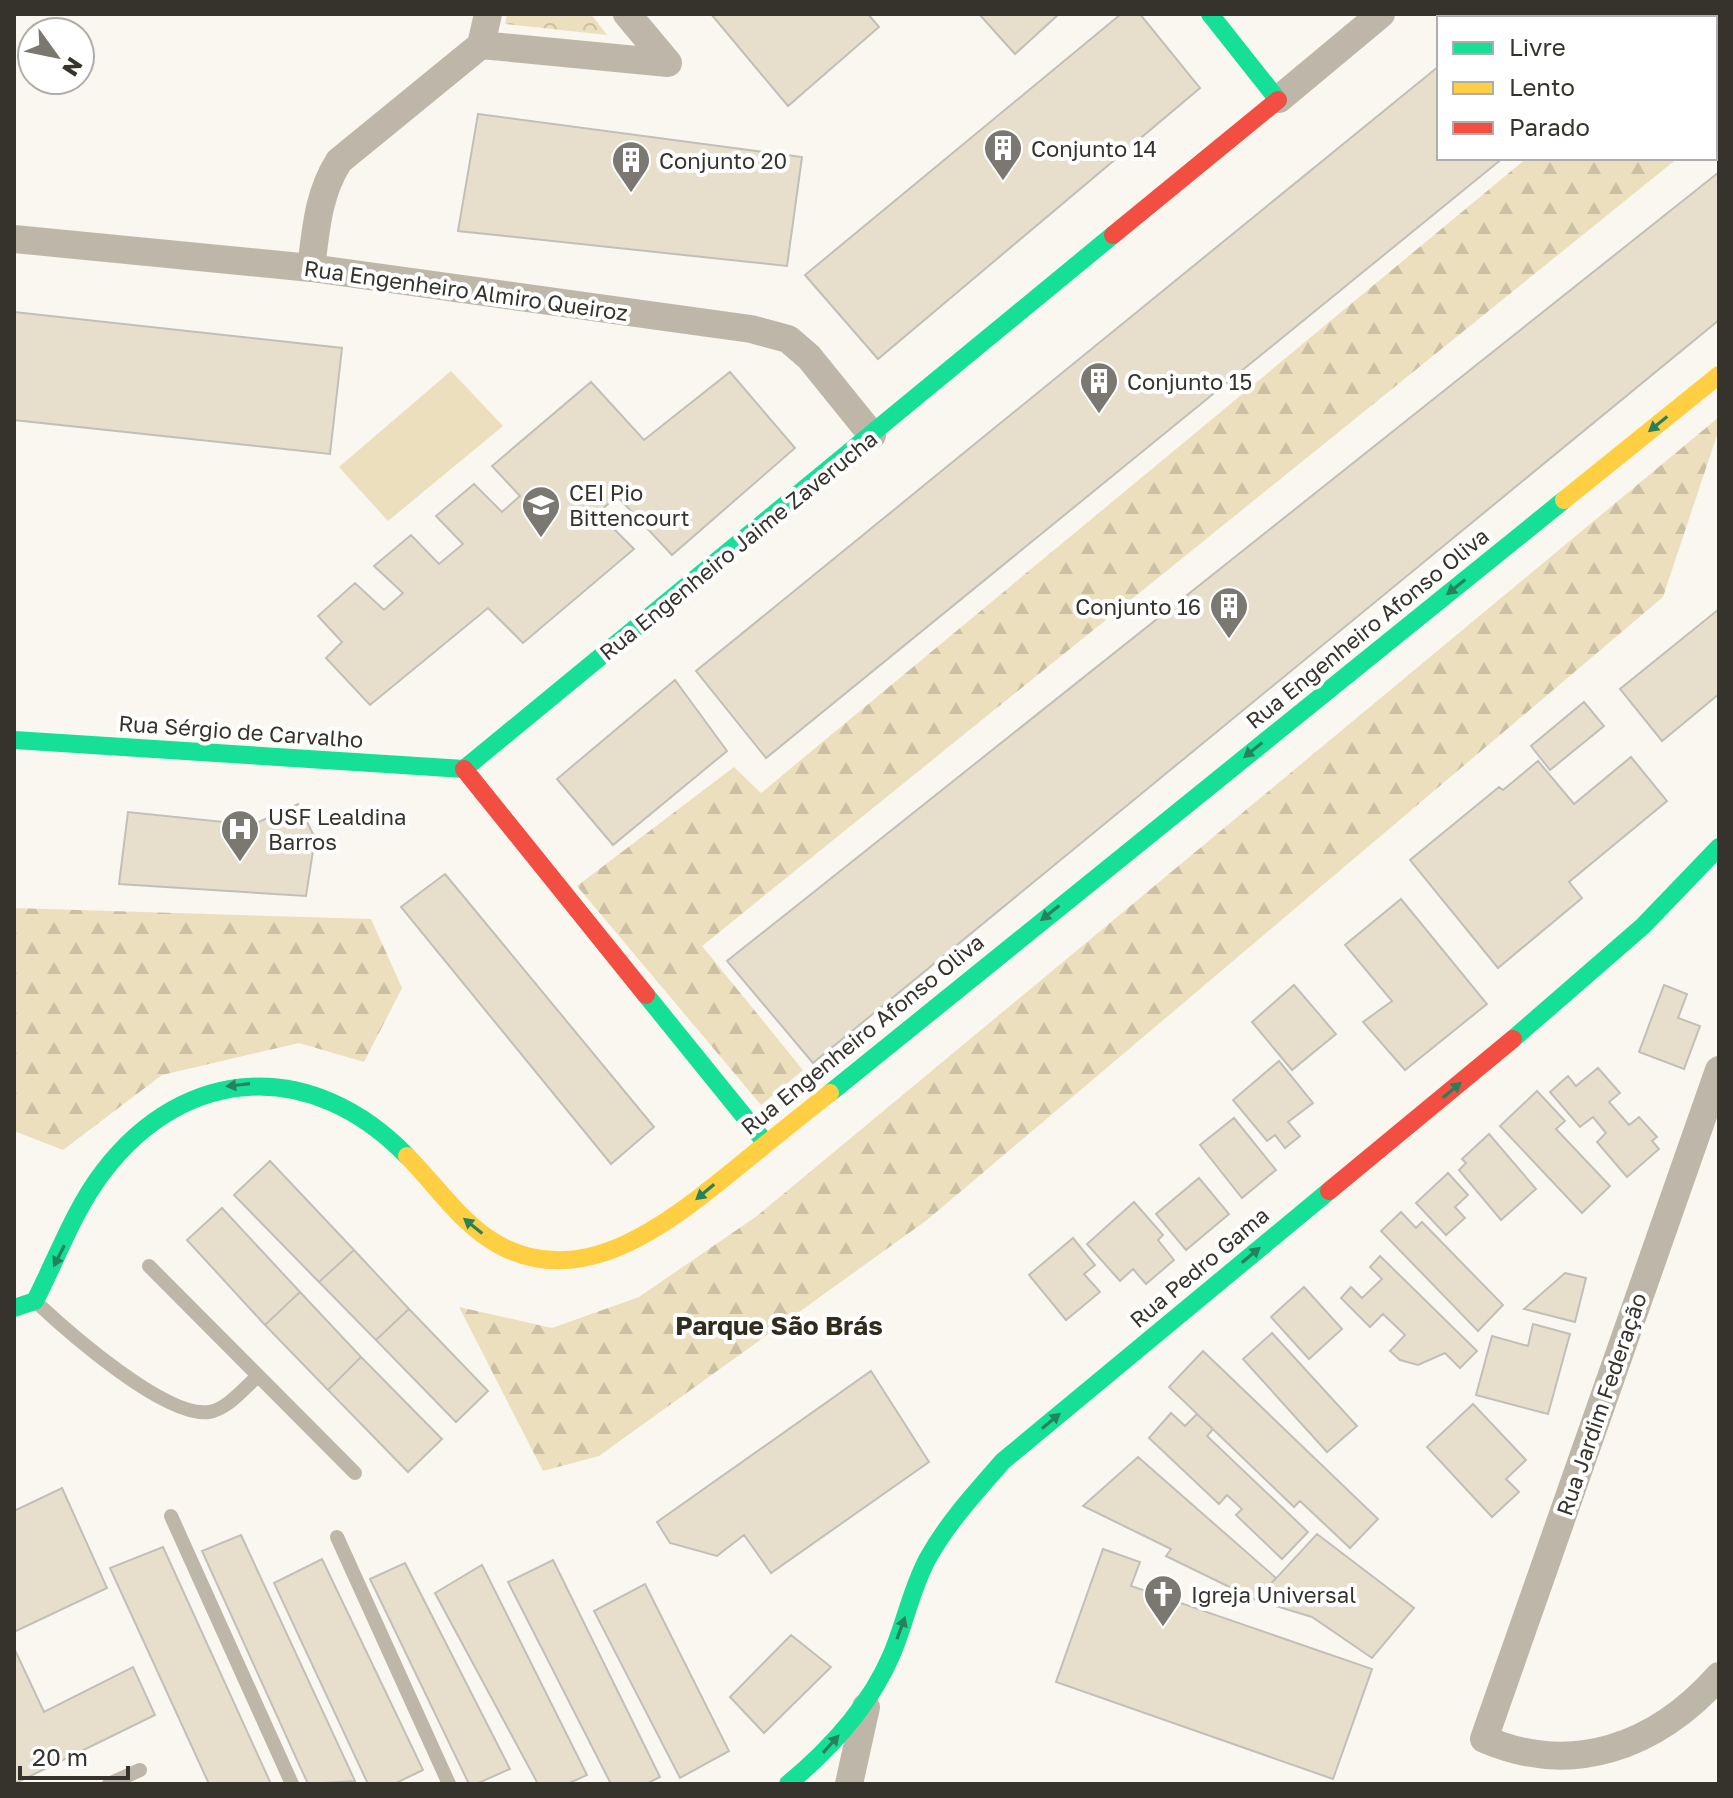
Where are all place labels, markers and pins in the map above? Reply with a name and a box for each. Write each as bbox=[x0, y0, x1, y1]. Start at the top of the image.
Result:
building icon: Conjunto 14 bbox=[982, 127, 1024, 182]
place label: Conjunto 14 bbox=[1031, 135, 1157, 162]
building icon: Conjunto 20 bbox=[610, 139, 652, 194]
place label: Conjunto 20 bbox=[659, 147, 787, 174]
building icon: Conjunto 15 bbox=[1078, 360, 1120, 415]
place label: Conjunto 15 bbox=[1127, 368, 1252, 395]
place label: CEI Pio Bittencourt bbox=[569, 479, 690, 531]
school or university icon: CEI Pio Bittencourt bbox=[520, 484, 562, 539]
building icon: Conjunto 16 bbox=[1208, 585, 1250, 640]
place label: Conjunto 16 bbox=[1075, 593, 1201, 620]
place label: USF Lealdina Barros bbox=[268, 803, 406, 855]
hospital icon: USF Lealdina Barros bbox=[219, 808, 261, 863]
church icon: Igreja Universal bbox=[1142, 1573, 1184, 1628]
place label: Igreja Universal bbox=[1191, 1581, 1356, 1608]

